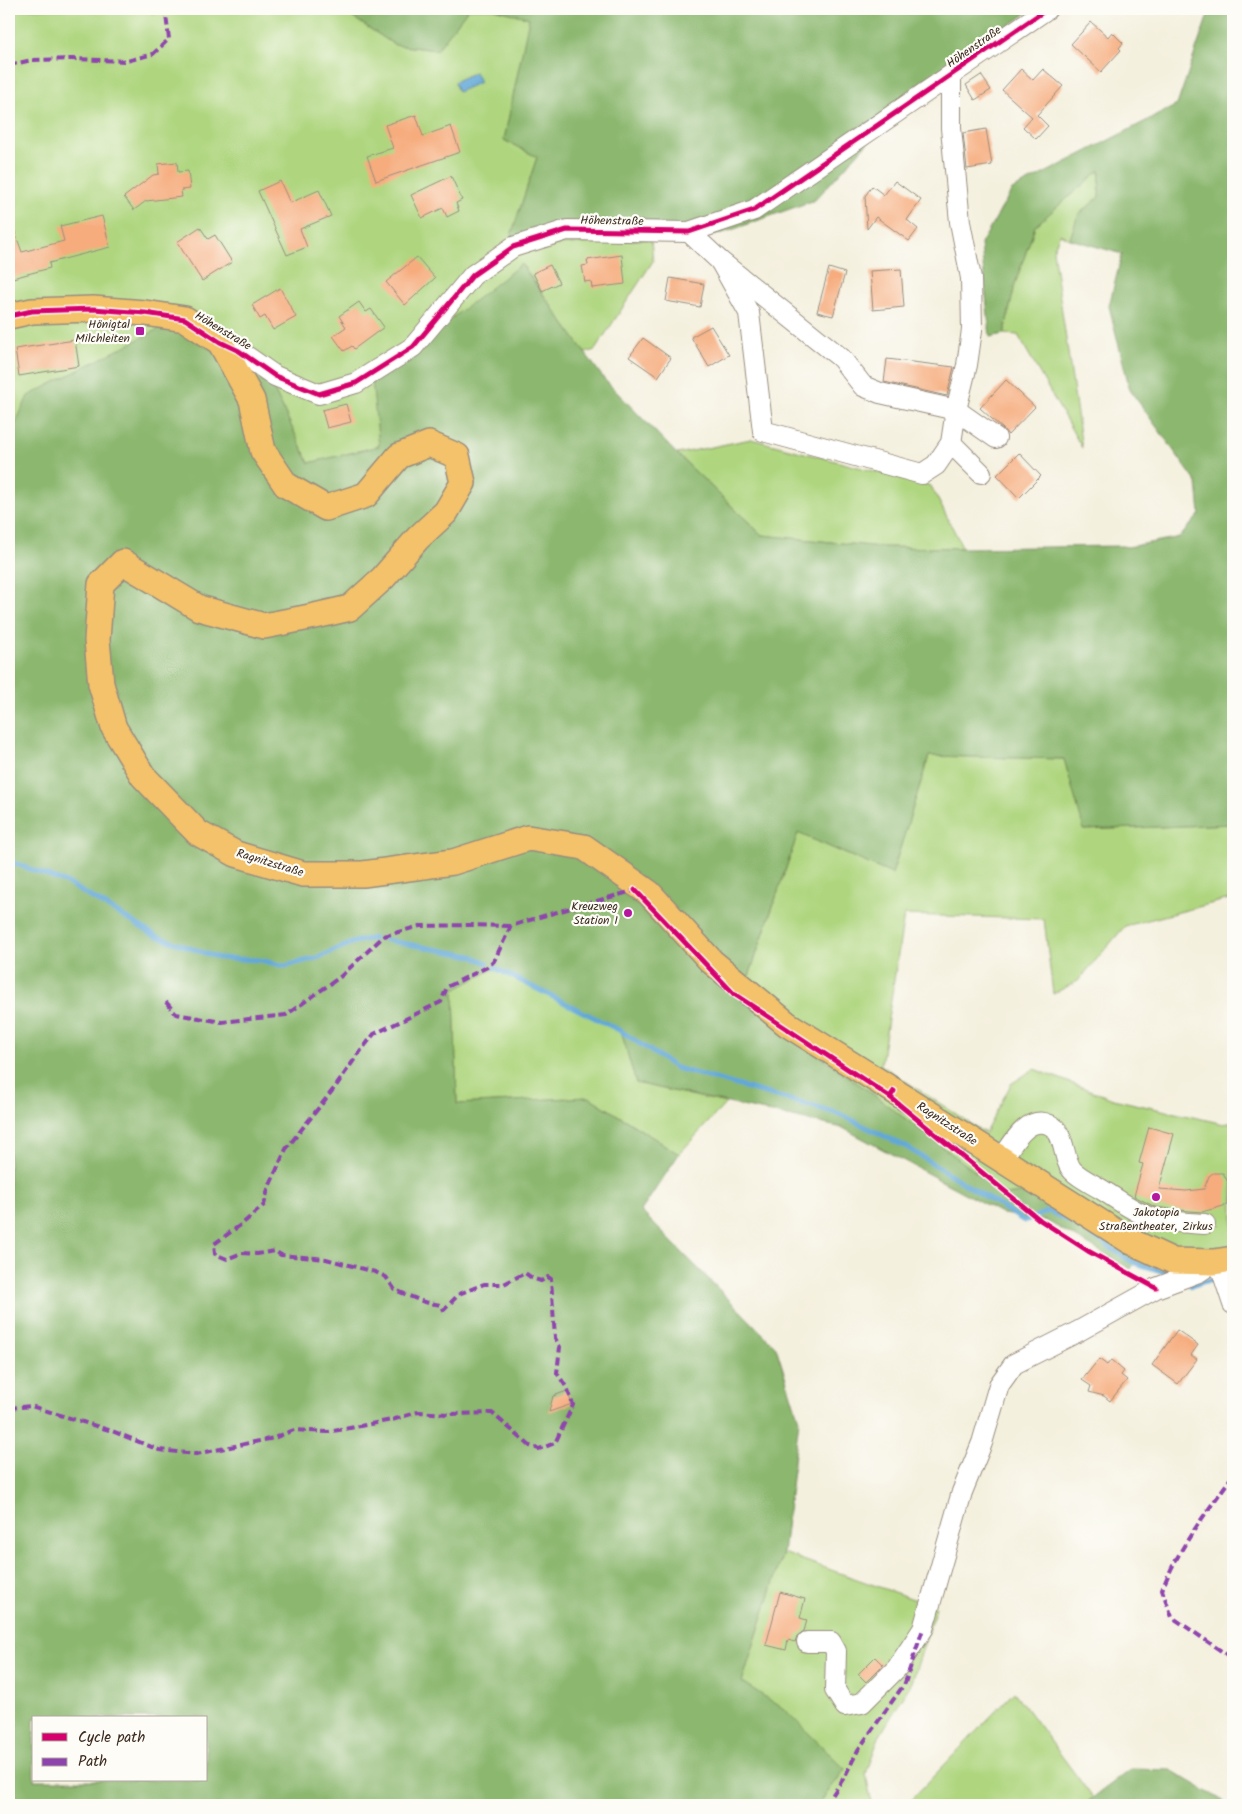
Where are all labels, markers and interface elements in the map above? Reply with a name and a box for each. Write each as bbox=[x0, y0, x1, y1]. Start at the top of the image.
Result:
street label: Höhenstraße bbox=[943, 21, 1006, 73]
street label: Höhenstraße bbox=[580, 211, 644, 231]
street label: Höhenstraße bbox=[191, 307, 256, 356]
place label: Hönigtal Milchleiten bbox=[75, 315, 130, 348]
marker: Hönigtal Milchleiten bbox=[134, 325, 146, 337]
street label: Ragnitzstraße bbox=[234, 844, 306, 882]
place label: Kreuzweg Station I bbox=[571, 897, 618, 930]
marker: Kreuzweg Station I bbox=[622, 907, 634, 919]
street label: Ragnitzstraße bbox=[913, 1097, 982, 1151]
marker: Jakotopia Straßentheater, Zirkus bbox=[1150, 1191, 1162, 1203]
place label: Jakotopia Straßentheater, Zirkus bbox=[1099, 1203, 1213, 1236]
legend bbox=[32, 1716, 208, 1782]
text: Cycle path bbox=[78, 1726, 145, 1750]
text: Path bbox=[78, 1750, 107, 1774]

